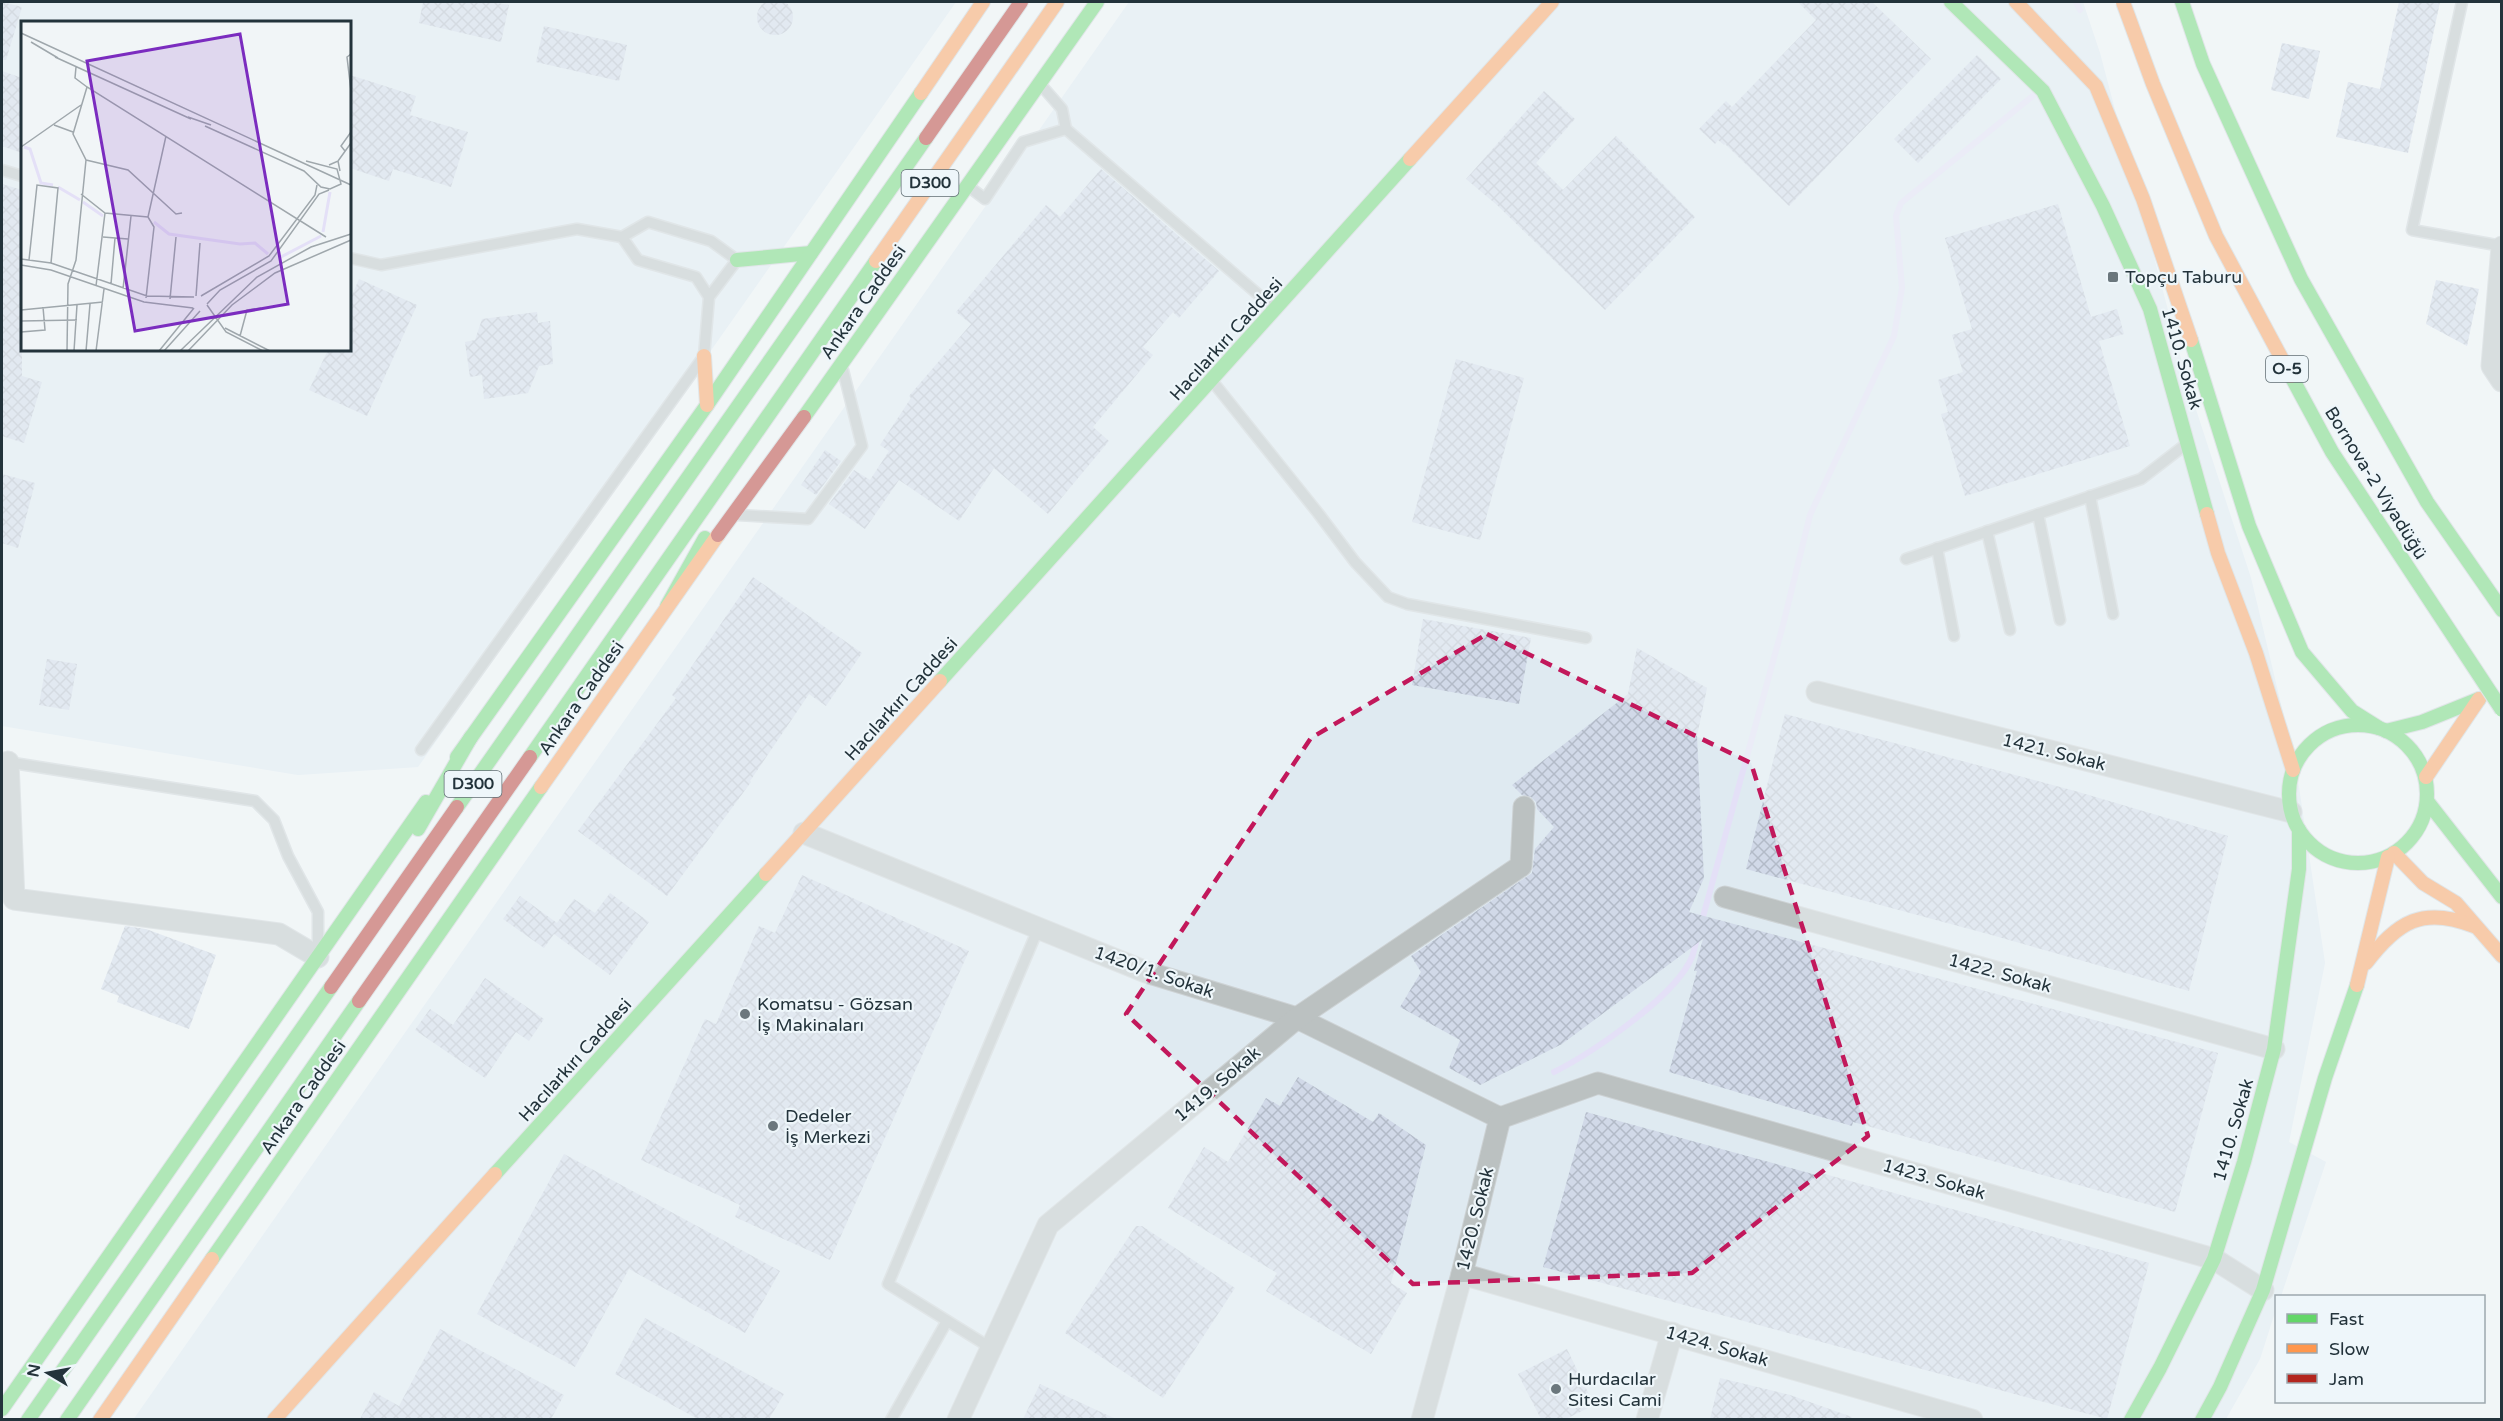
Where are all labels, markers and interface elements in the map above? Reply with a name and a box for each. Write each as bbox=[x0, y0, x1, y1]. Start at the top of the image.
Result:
inset map bbox=[21, 21, 351, 351]
road number: D300 bbox=[902, 170, 958, 196]
street label: Ankara Caddesi bbox=[815, 241, 911, 363]
place label: Topçu Taburu bbox=[2125, 266, 2242, 288]
marker: Topçu Taburu bbox=[2106, 270, 2120, 284]
street label: Hacılarkırı Caddesi bbox=[1165, 273, 1287, 405]
street label: 1410. Sokak bbox=[2157, 304, 2207, 412]
road number: O-5 bbox=[2266, 356, 2308, 382]
street label: Bornova-2 Viyadüğü bbox=[2320, 403, 2432, 563]
street label: Hacılarkırı Caddesi bbox=[840, 633, 962, 765]
street label: Ankara Caddesi bbox=[533, 637, 629, 759]
street label: 1421. Sokak bbox=[2000, 728, 2108, 776]
road number: D300 bbox=[444, 771, 502, 797]
street label: 1420/1. Sokak bbox=[1091, 941, 1217, 1003]
street label: 1422. Sokak bbox=[1946, 949, 2054, 997]
place label: Komatsu - Gözsan İş Makinaları bbox=[757, 993, 913, 1036]
street label: Hacılarkırı Caddesi bbox=[514, 994, 636, 1126]
marker: Komatsu - Gözsan İş Makinaları bbox=[738, 1007, 752, 1021]
street label: Ankara Caddesi bbox=[255, 1036, 351, 1158]
street label: 1419. Sokak bbox=[1169, 1041, 1265, 1127]
street label: 1410. Sokak bbox=[2208, 1076, 2258, 1184]
place label: Dedeler İş Merkezi bbox=[785, 1105, 871, 1148]
marker: Dedeler İş Merkezi bbox=[766, 1119, 780, 1133]
street label: 1423. Sokak bbox=[1880, 1154, 1988, 1204]
street label: 1420. Sokak bbox=[1451, 1165, 1499, 1273]
legend bbox=[2275, 1295, 2485, 1403]
text: Fast bbox=[2329, 1308, 2364, 1330]
street label: 1424. Sokak bbox=[1663, 1321, 1771, 1371]
text: Slow bbox=[2329, 1338, 2370, 1360]
north arrow bbox=[18, 1343, 78, 1403]
text: N bbox=[23, 1363, 45, 1379]
place label: Hurdacılar Sitesi Cami bbox=[1568, 1368, 1662, 1411]
text: Jam bbox=[2329, 1368, 2364, 1390]
marker: Hurdacılar Sitesi Cami bbox=[1549, 1382, 1563, 1396]

